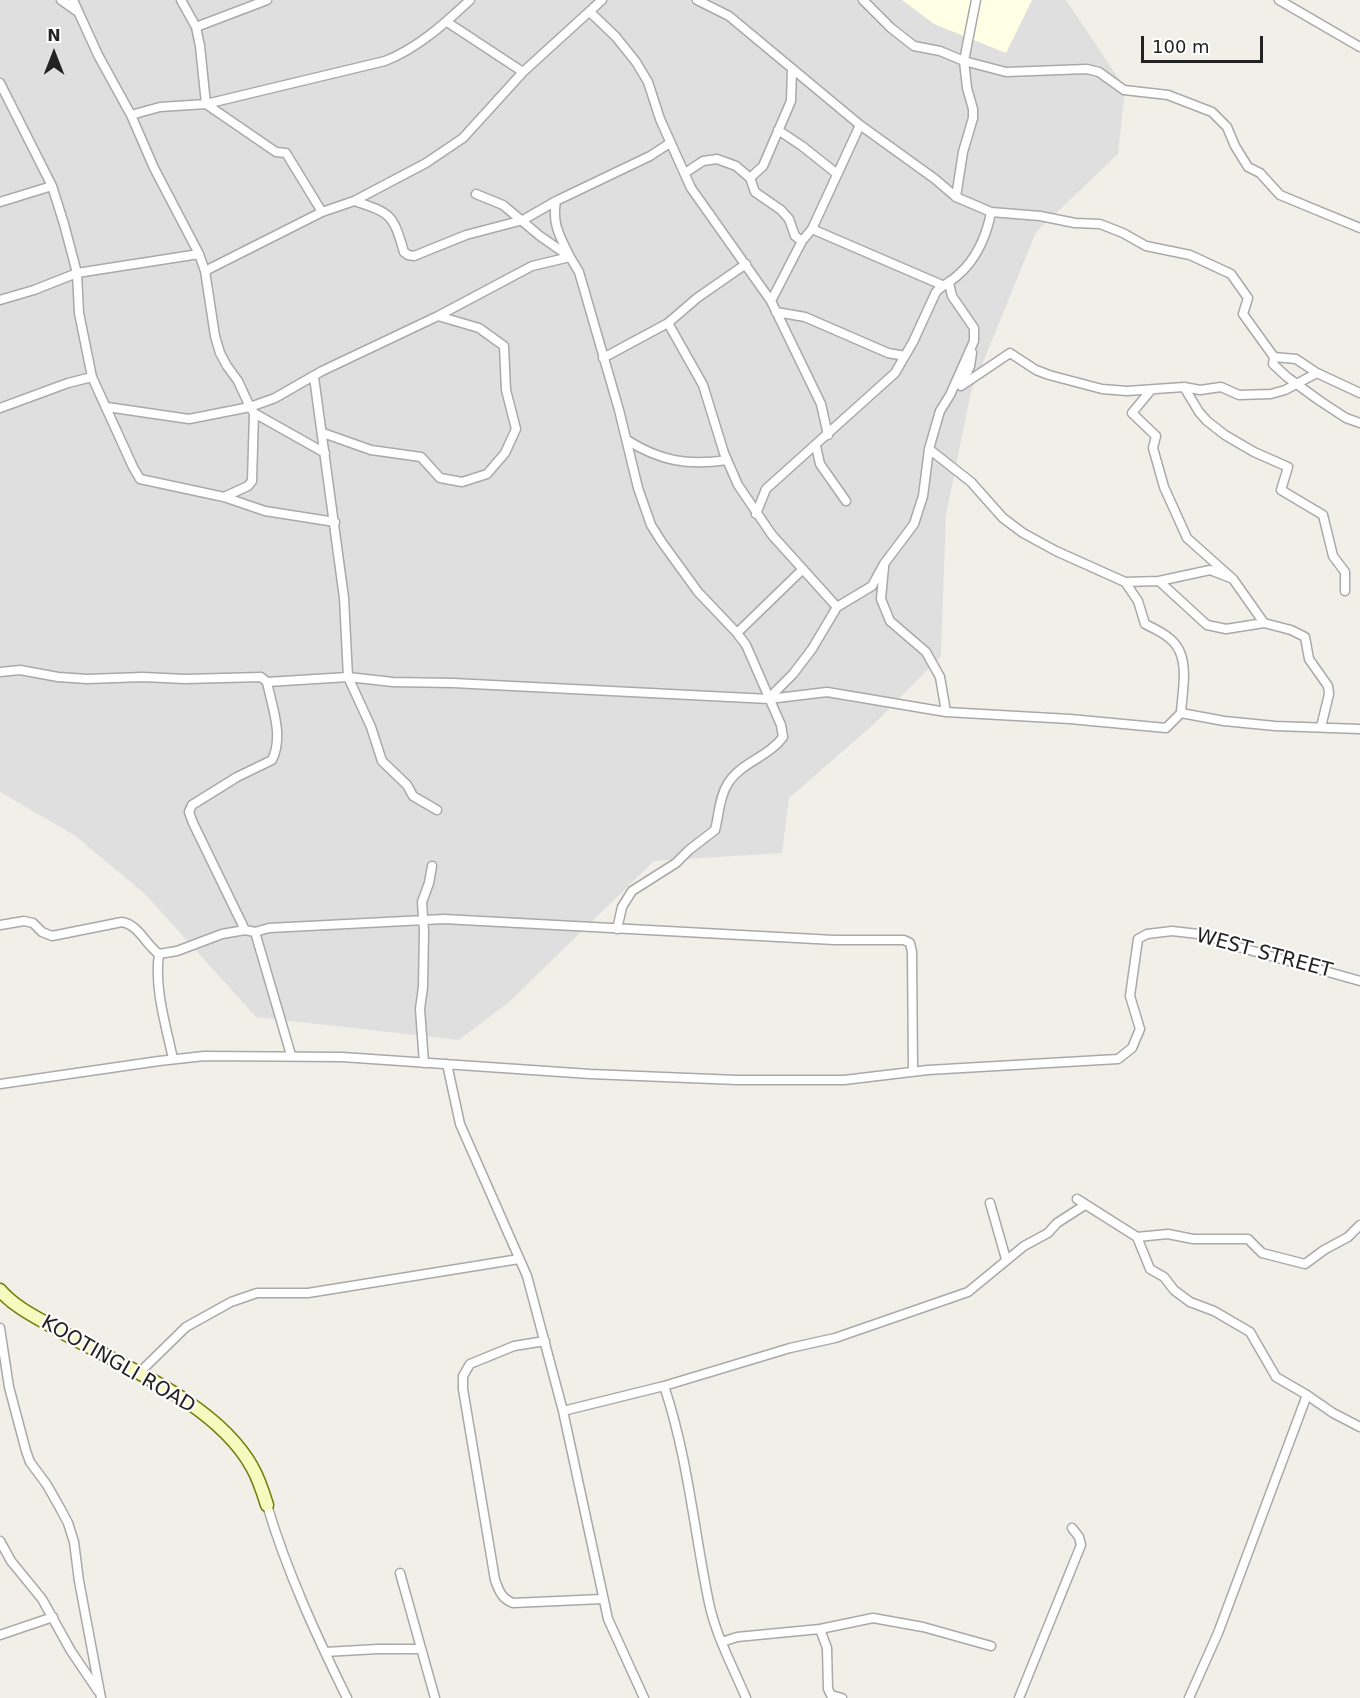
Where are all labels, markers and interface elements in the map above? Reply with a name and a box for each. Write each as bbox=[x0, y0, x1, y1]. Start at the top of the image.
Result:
north arrow bbox=[24, 24, 84, 84]
scale bar bbox=[1144, 24, 1266, 62]
text: N bbox=[47, 26, 61, 45]
text: 100 m bbox=[1152, 36, 1210, 57]
street label: WEST STREET bbox=[1193, 924, 1335, 984]
street label: KOOTINGLI ROAD bbox=[37, 1311, 199, 1419]

